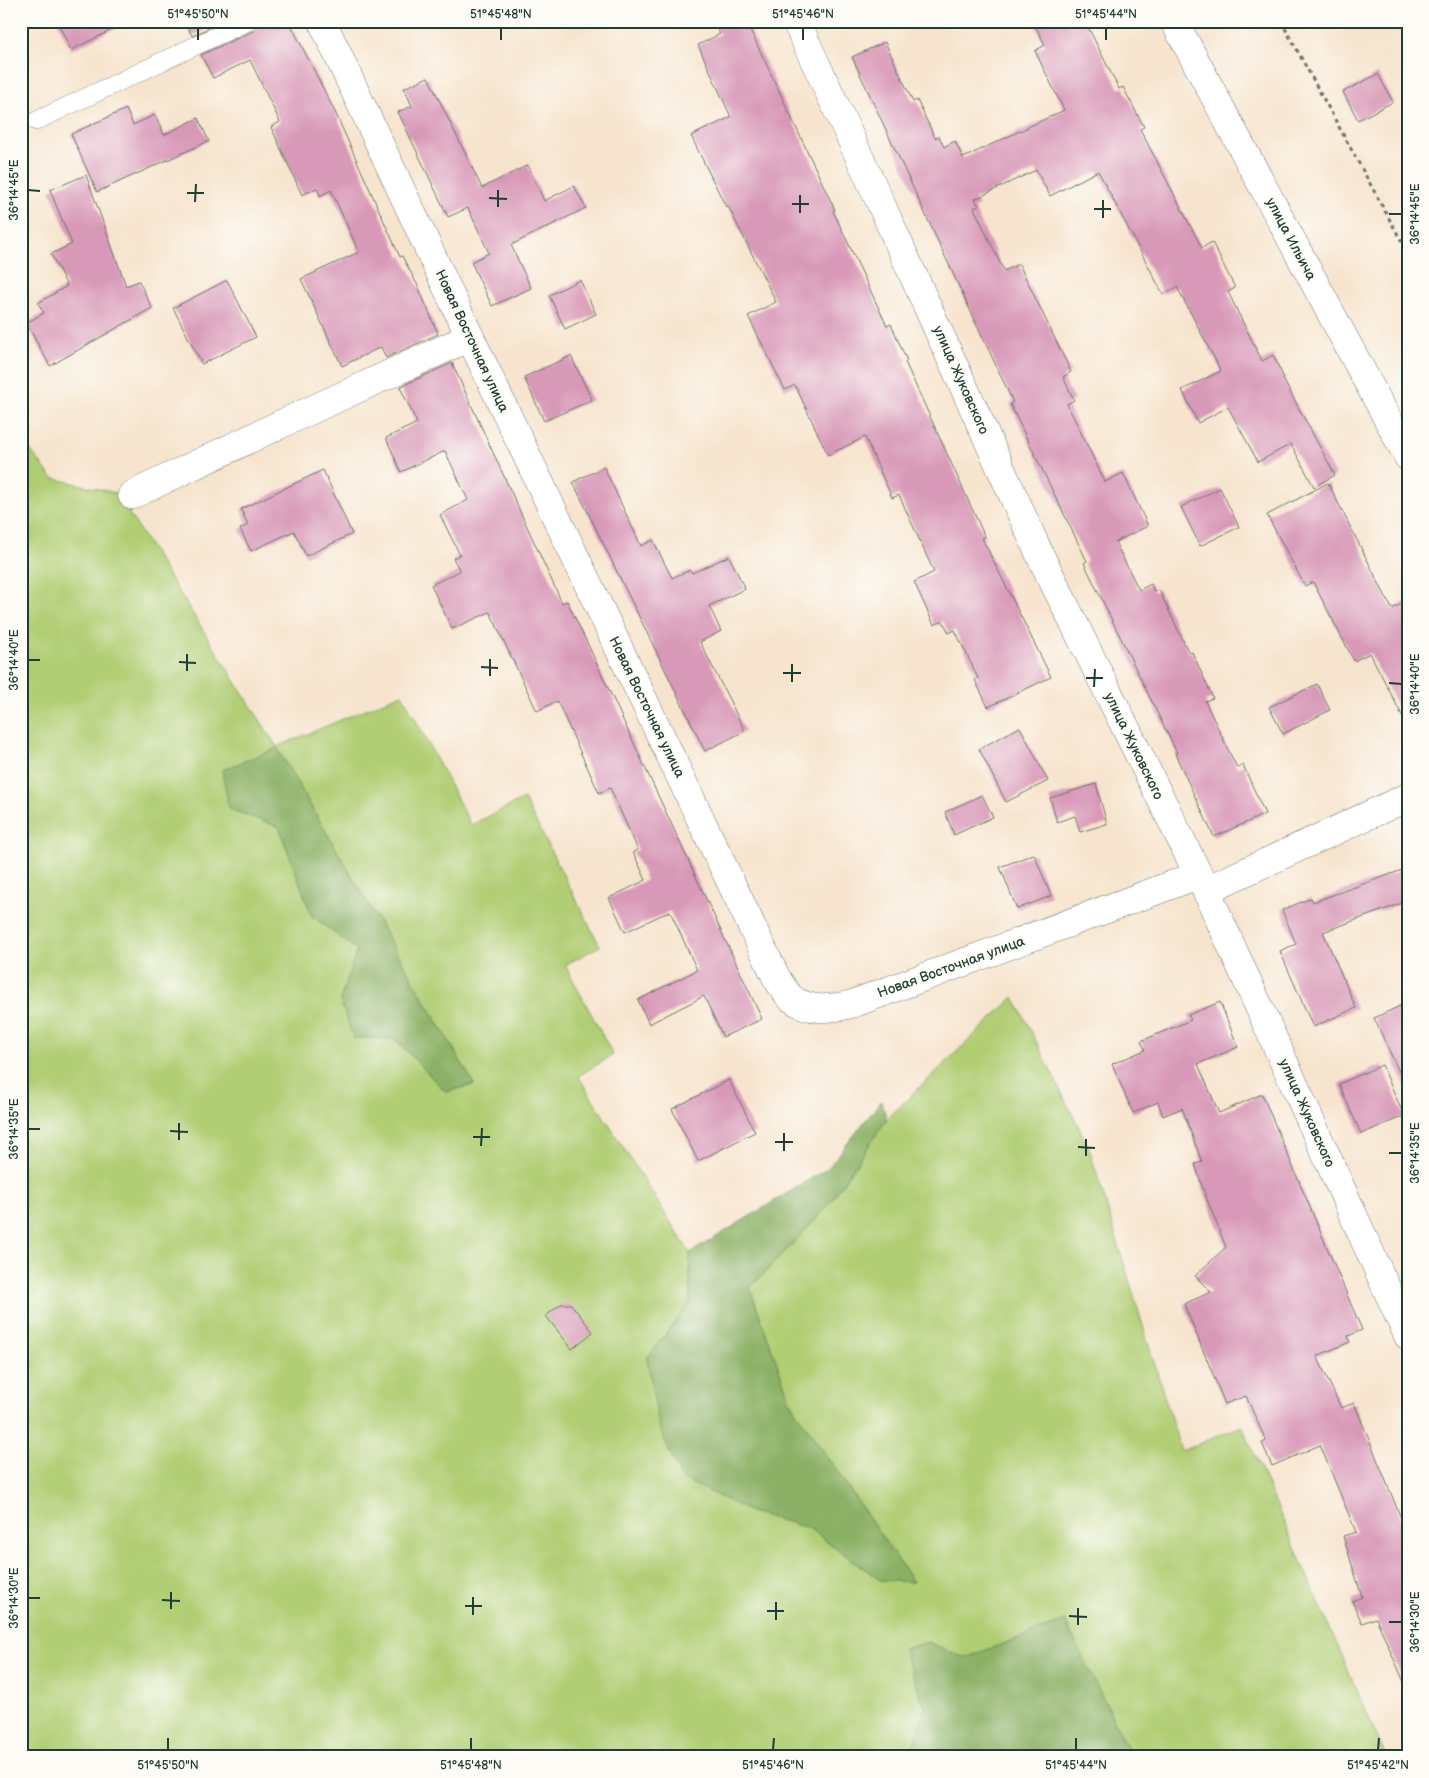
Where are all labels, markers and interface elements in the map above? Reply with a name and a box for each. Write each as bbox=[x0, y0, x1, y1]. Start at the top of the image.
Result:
text: 51°45'50"N bbox=[167, 7, 229, 22]
text: 51°45'48"N bbox=[470, 7, 532, 22]
text: 51°45'46"N bbox=[772, 7, 834, 22]
text: 51°45'44"N bbox=[1075, 7, 1137, 22]
text: 36°14'45"E bbox=[7, 159, 22, 221]
text: 36°14'45"E bbox=[1408, 183, 1423, 245]
street label: улица Ильича bbox=[1262, 195, 1320, 284]
street label: Новая Восточная улица bbox=[432, 267, 513, 416]
street label: улица Жуковского bbox=[929, 323, 993, 437]
text: 36°14'40"E bbox=[7, 629, 22, 691]
street label: Новая Восточная улица bbox=[605, 634, 689, 781]
text: 36°14'40"E bbox=[1408, 653, 1423, 715]
street label: улица Жуковского bbox=[1101, 690, 1167, 802]
street label: Новая Восточная улица bbox=[875, 932, 1027, 1002]
street label: улица Жуковского bbox=[1275, 1056, 1339, 1170]
text: 36°14'35"E bbox=[7, 1098, 22, 1160]
text: 36°14'35"E bbox=[1408, 1122, 1423, 1184]
text: 36°14'30"E bbox=[7, 1567, 22, 1629]
text: 36°14'30"E bbox=[1408, 1591, 1423, 1653]
text: 51°45'50"N bbox=[137, 1758, 199, 1773]
text: 51°45'48"N bbox=[440, 1758, 502, 1773]
text: 51°45'46"N bbox=[742, 1758, 804, 1773]
text: 51°45'44"N bbox=[1045, 1758, 1107, 1773]
text: 51°45'42"N bbox=[1347, 1758, 1409, 1773]

